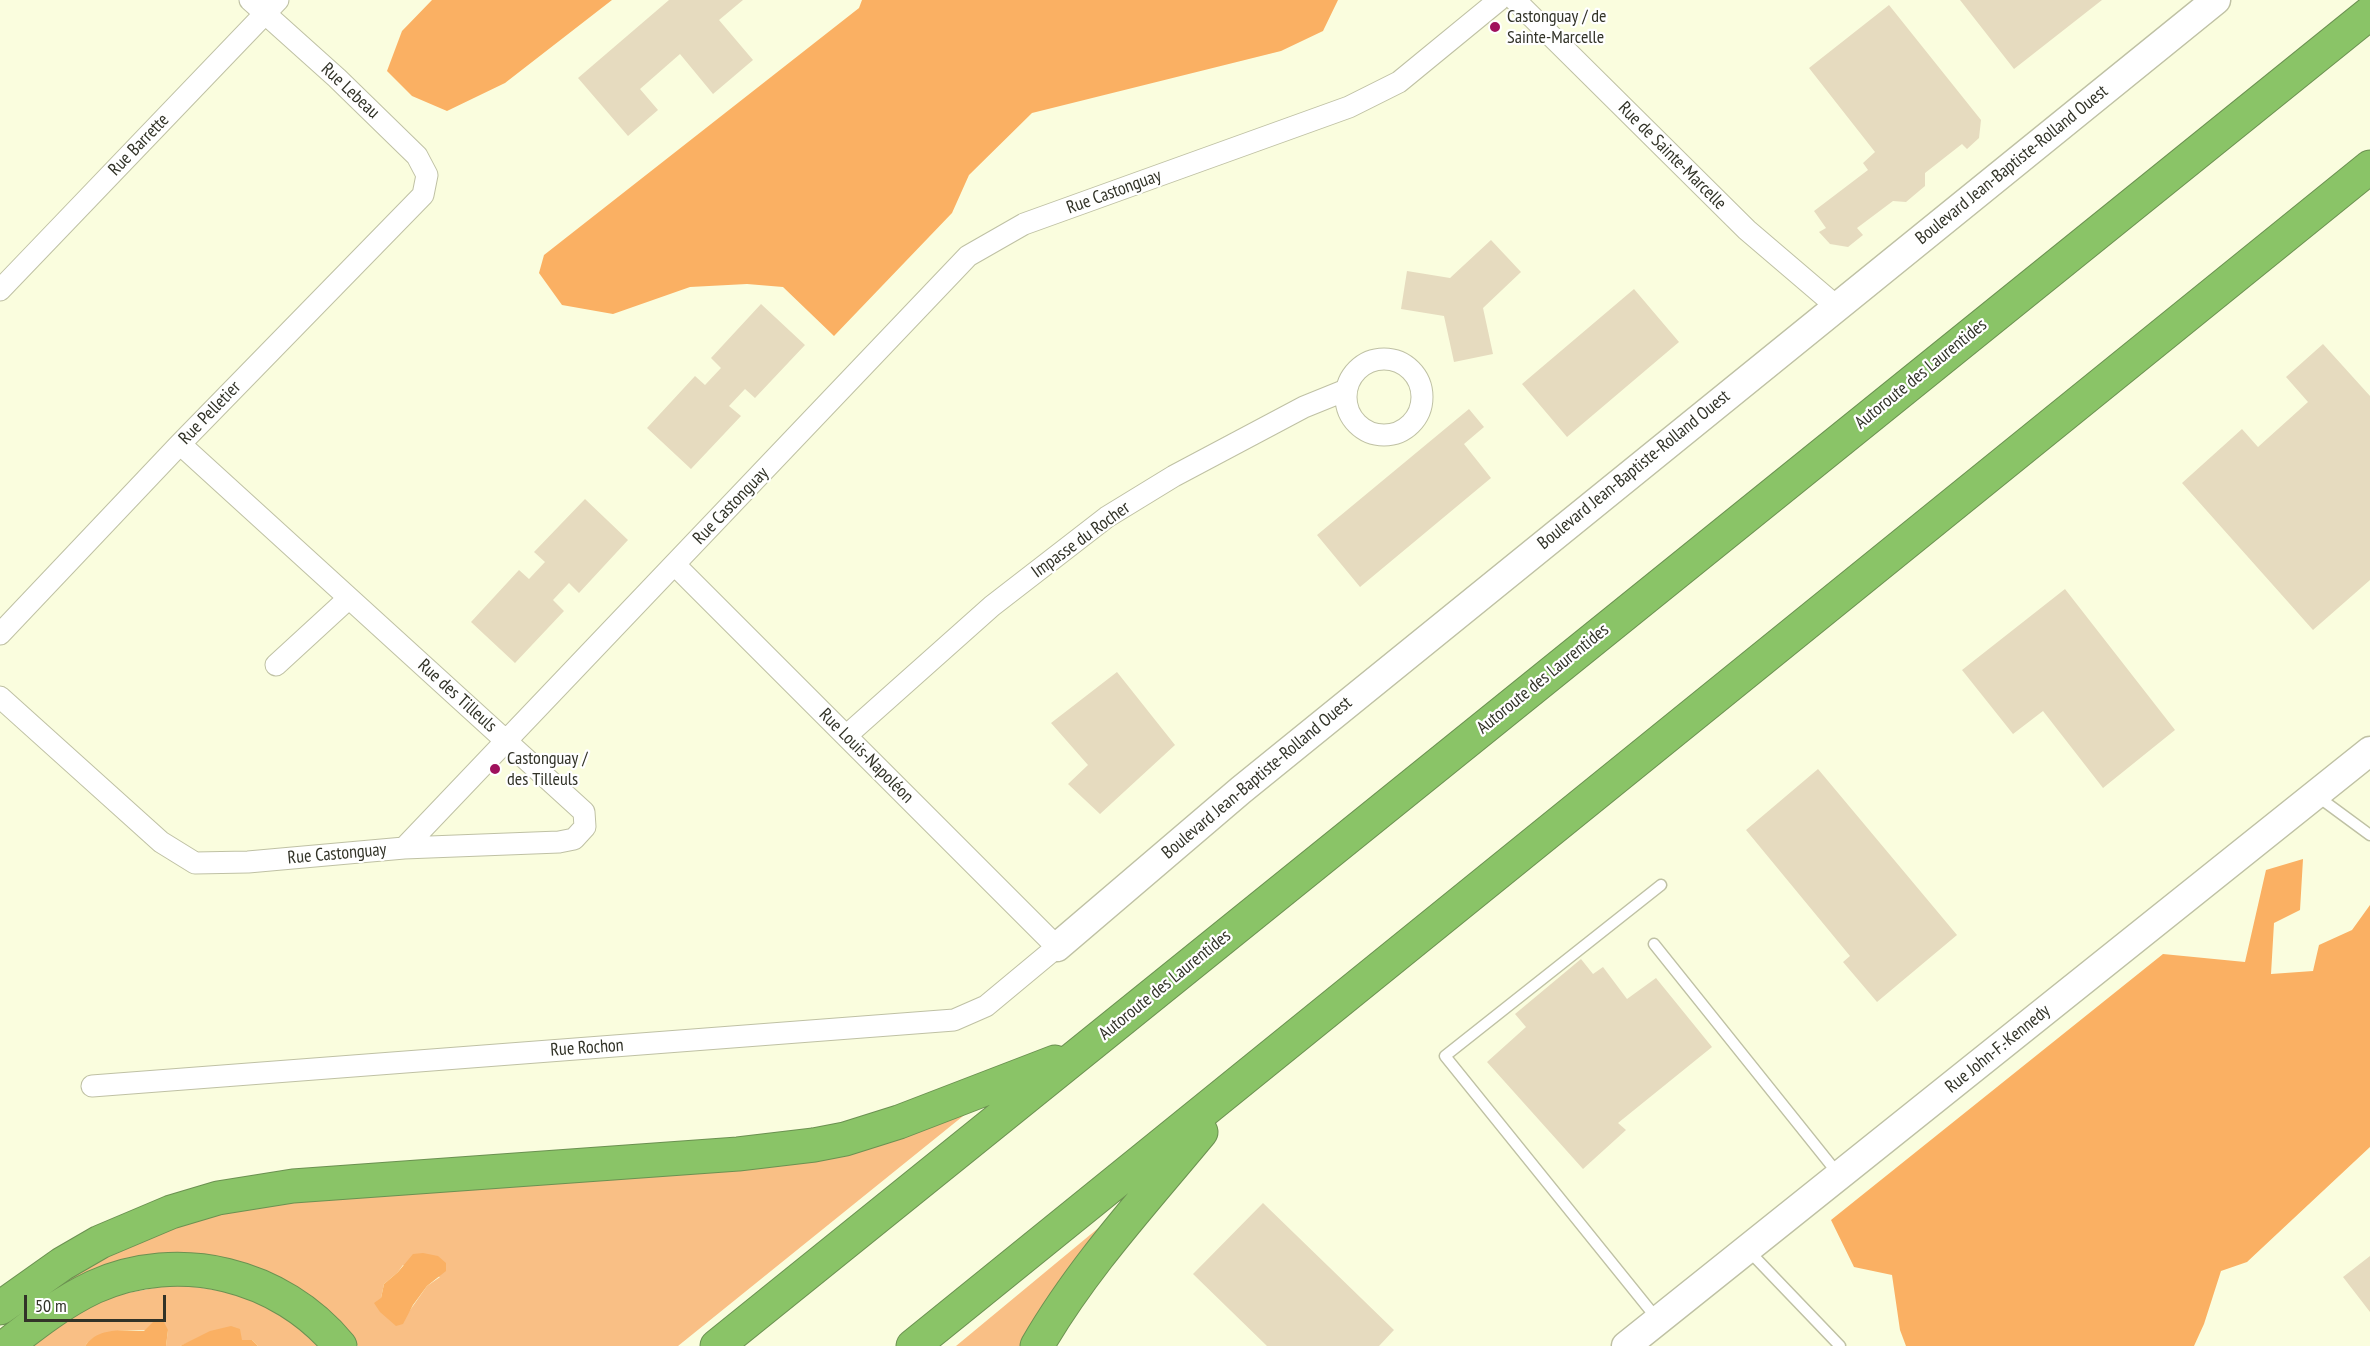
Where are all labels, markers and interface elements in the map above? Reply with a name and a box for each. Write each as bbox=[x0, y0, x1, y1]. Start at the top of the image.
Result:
place label: Castonguay / de Sainte-Marcelle bbox=[1507, 6, 1607, 48]
marker: Castonguay / de Sainte-Marcelle bbox=[1488, 20, 1502, 34]
street label: Rue Lebeau bbox=[316, 59, 384, 123]
street label: Boulevard Jean-Baptiste-Rolland Ouest bbox=[1912, 81, 2112, 249]
street label: Rue de Sainte-Marcelle bbox=[1613, 97, 1731, 215]
street label: Rue Barrette bbox=[104, 109, 174, 181]
street label: Rue Castonguay bbox=[1064, 165, 1164, 219]
street label: Autoroute des Laurentides bbox=[1851, 314, 1991, 434]
street label: Rue Pelletier bbox=[175, 377, 245, 449]
street label: Boulevard Jean-Baptiste-Rolland Ouest bbox=[1534, 386, 1734, 554]
street label: Rue Castonguay bbox=[689, 463, 773, 549]
street label: Impasse du Rocher bbox=[1028, 497, 1134, 583]
street label: Autoroute des Laurentides bbox=[1473, 619, 1613, 739]
street label: Rue des Tilleuls bbox=[413, 655, 501, 737]
street label: Boulevard Jean-Baptiste-Rolland Ouest bbox=[1158, 692, 1356, 864]
street label: Rue Louis-Napoléon bbox=[814, 704, 918, 808]
place label: Castonguay / des Tilleuls bbox=[507, 748, 587, 790]
marker: Castonguay / des Tilleuls bbox=[488, 762, 502, 776]
street label: Rue Castonguay bbox=[287, 839, 387, 869]
street label: Autoroute des Laurentides bbox=[1095, 925, 1235, 1045]
street label: Rue John-F.-Kennedy bbox=[1941, 1000, 2055, 1098]
street label: Rue Rochon bbox=[550, 1035, 624, 1061]
scale bar bbox=[27, 1283, 170, 1321]
text: 50 m bbox=[35, 1294, 67, 1317]

